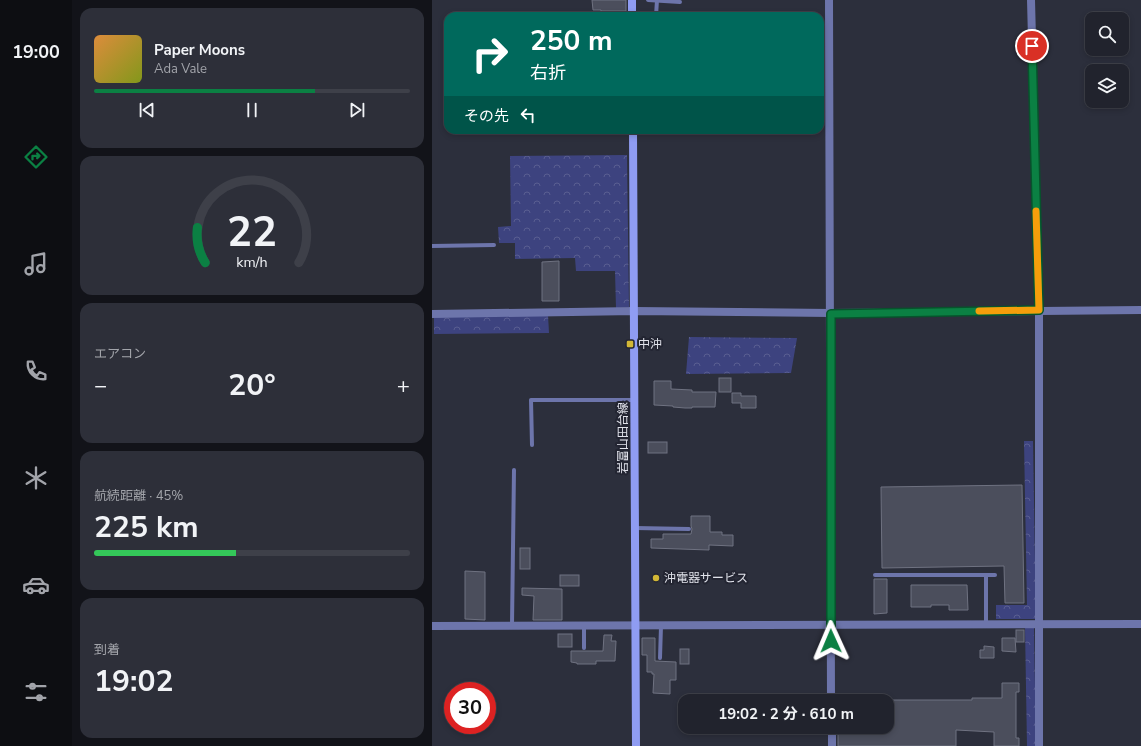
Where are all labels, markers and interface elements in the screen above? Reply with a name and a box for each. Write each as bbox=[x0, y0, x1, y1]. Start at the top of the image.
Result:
map controls bbox=[1085, 12, 1129, 108]
button: search bbox=[1085, 12, 1129, 56]
text: 250 m bbox=[530, 22, 613, 60]
icon: right bbox=[464, 28, 516, 80]
pin bbox=[1015, 29, 1049, 63]
icon: arrive bbox=[1021, 35, 1043, 57]
text: 19:00 bbox=[12, 40, 60, 64]
text: Paper Moons bbox=[154, 40, 245, 60]
text: Ada Vale bbox=[154, 60, 207, 78]
text: 右折 bbox=[530, 61, 566, 85]
button: layers bbox=[1085, 64, 1129, 108]
icon: previous bbox=[136, 99, 158, 121]
icon: pause bbox=[241, 99, 263, 121]
icon: next bbox=[346, 99, 368, 121]
icon: left bbox=[517, 104, 539, 126]
text: その先 bbox=[464, 106, 509, 126]
icon: directions bbox=[22, 143, 50, 171]
text: 22 bbox=[227, 204, 277, 261]
icon: music bbox=[22, 250, 50, 278]
text: km/h bbox=[236, 253, 268, 272]
place label: 中沖 bbox=[638, 336, 662, 352]
marker: 中沖 bbox=[625, 339, 635, 349]
text: エアコン bbox=[94, 345, 146, 363]
icon: phone bbox=[22, 357, 50, 385]
text: 20° bbox=[228, 365, 276, 406]
text: − bbox=[94, 371, 107, 401]
text: + bbox=[397, 371, 410, 401]
street label: 岩富山田台線 bbox=[615, 402, 631, 474]
icon: climate bbox=[22, 464, 50, 492]
text: 航続距離 · 45% bbox=[94, 487, 183, 505]
text: 225 km bbox=[94, 507, 199, 548]
place label: 沖電器サービス bbox=[664, 570, 748, 586]
icon: car bbox=[22, 571, 50, 599]
marker: 沖電器サービス bbox=[651, 573, 661, 583]
position arrow bbox=[810, 620, 852, 662]
text: 到着 bbox=[94, 641, 120, 659]
text: 19:02 bbox=[94, 661, 173, 702]
icon: filters bbox=[22, 678, 50, 706]
speed limit sign: 30 bbox=[444, 682, 496, 734]
text: 19:02 · 2 分 · 610 m bbox=[718, 704, 854, 724]

